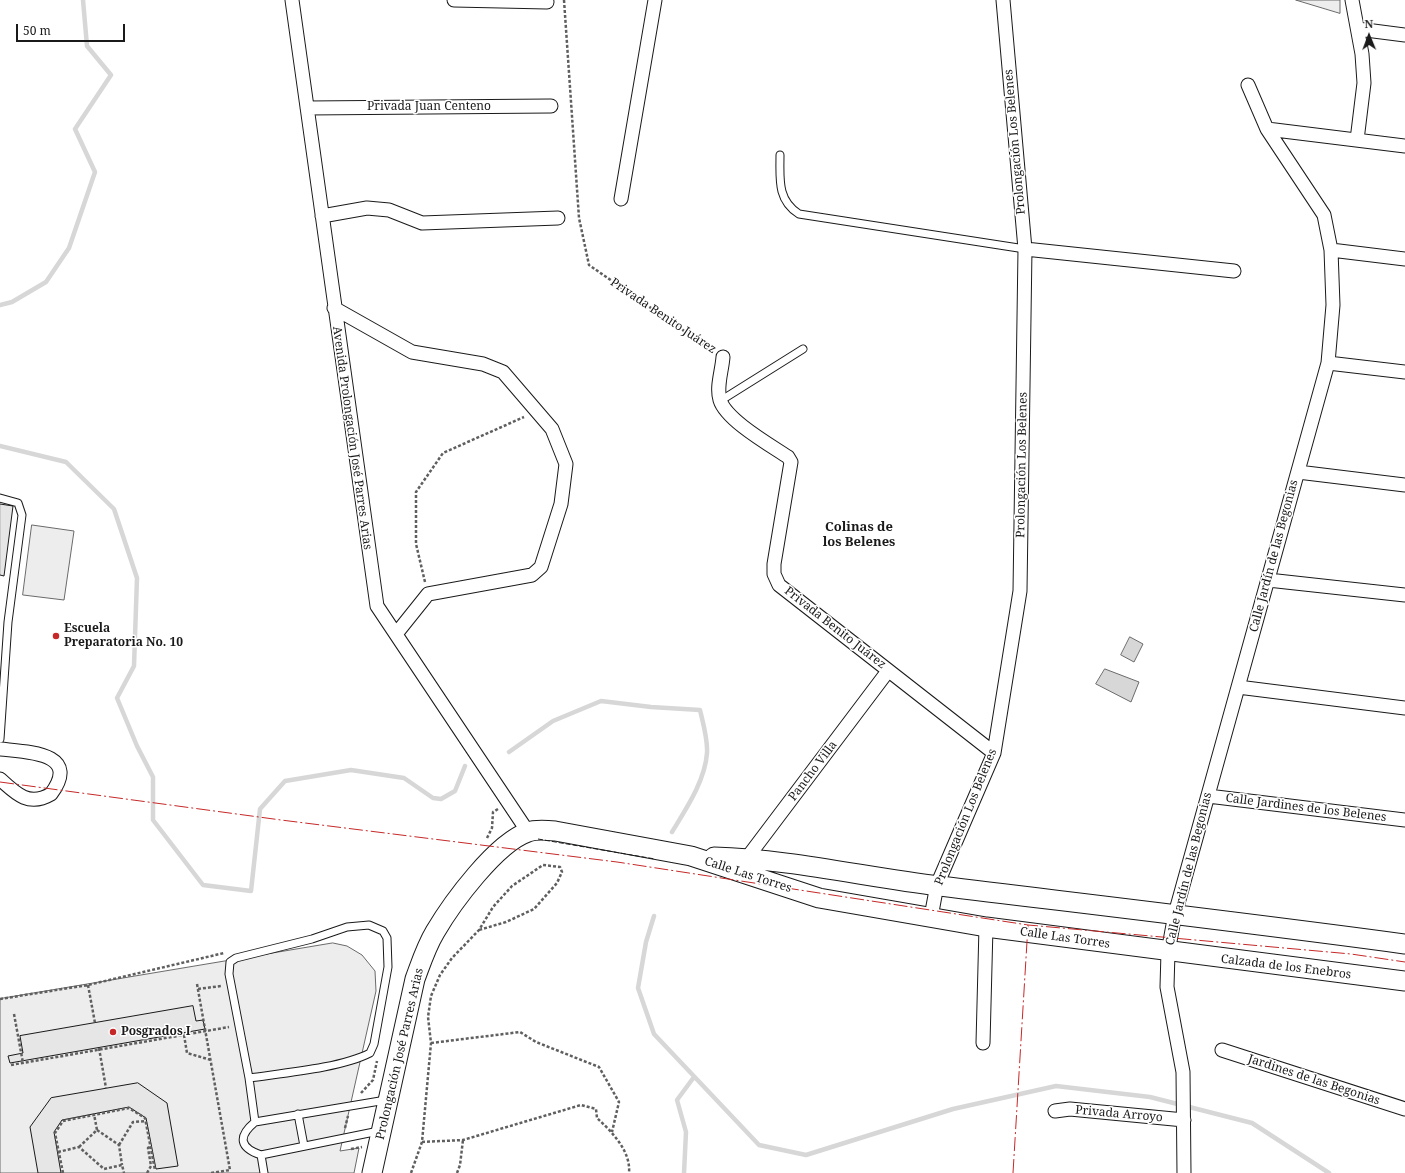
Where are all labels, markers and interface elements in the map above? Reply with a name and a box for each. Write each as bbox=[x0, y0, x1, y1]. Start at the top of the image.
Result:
scale bar bbox=[18, 16, 127, 42]
north arrow bbox=[1349, 16, 1389, 56]
text: N bbox=[1364, 16, 1373, 31]
text: 50 m bbox=[23, 22, 51, 39]
street label: Prolongación Los Belenes bbox=[1001, 69, 1029, 215]
street label: Privada Juan Centeno bbox=[367, 100, 491, 114]
street label: Privada Benito Juárez bbox=[607, 275, 719, 357]
street label: Avenida Prolongación José Parres Arias bbox=[329, 325, 375, 551]
street label: Prolongación Los Belenes bbox=[1014, 392, 1030, 538]
street label: Calle Jardín de las Begonias bbox=[1247, 478, 1301, 634]
district label: Colinas de los Belenes bbox=[823, 519, 895, 550]
street label: Privada Benito Juárez bbox=[781, 584, 889, 672]
place label: Escuela Preparatoria No. 10 bbox=[64, 622, 183, 650]
marker: Escuela Preparatoria No. 10 bbox=[51, 631, 61, 641]
street label: Pancho Villa bbox=[786, 738, 840, 804]
street label: Prolongación Los Belenes bbox=[932, 747, 1000, 887]
street label: Calle Jardín de las Begonias bbox=[1163, 791, 1215, 947]
street label: Calle Jardines de los Belenes bbox=[1225, 791, 1387, 825]
street label: Calle Las Torres bbox=[703, 854, 793, 896]
street label: Calle Las Torres bbox=[1019, 925, 1111, 951]
street label: Calzada de los Enebros bbox=[1220, 952, 1352, 982]
street label: Prolongación José Parres Arias bbox=[373, 967, 427, 1141]
place label: Posgrados I bbox=[121, 1025, 191, 1039]
marker: Posgrados I bbox=[108, 1027, 118, 1037]
street label: Jardines de las Begonias bbox=[1246, 1052, 1382, 1108]
street label: Privada Arroyo bbox=[1075, 1103, 1163, 1125]

